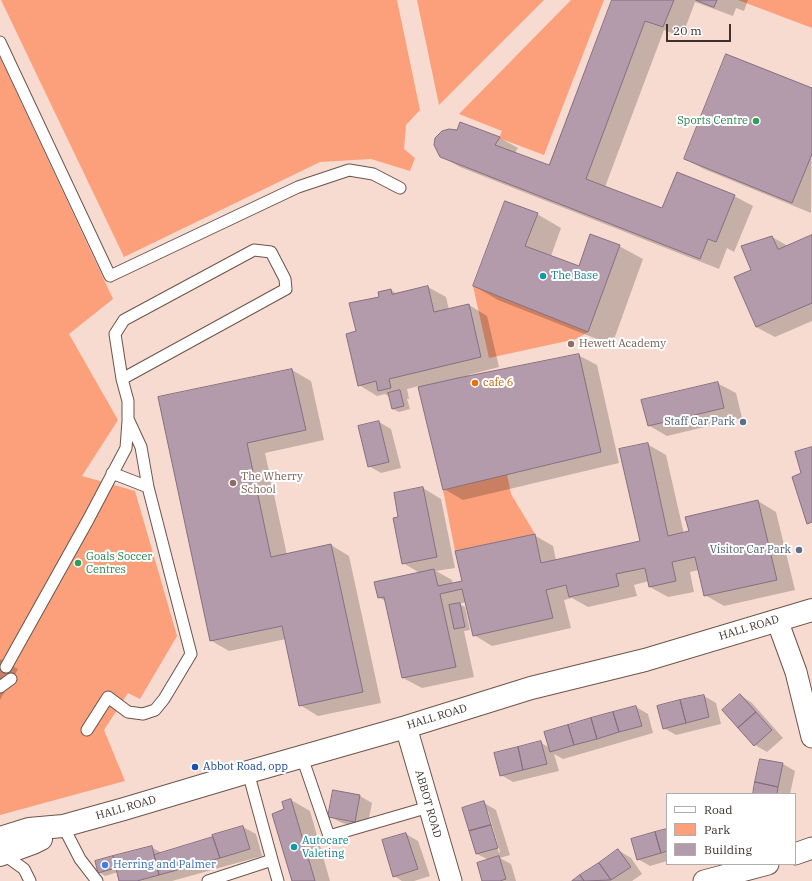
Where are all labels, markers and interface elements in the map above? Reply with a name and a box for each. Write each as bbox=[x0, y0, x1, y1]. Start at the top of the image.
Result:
scale bar bbox=[668, 16, 733, 42]
text: 20 m bbox=[673, 23, 702, 38]
place label: Sports Centre bbox=[677, 114, 748, 128]
marker: Sports Centre bbox=[751, 116, 761, 126]
place label: The Base bbox=[551, 269, 598, 283]
marker: The Base bbox=[538, 271, 548, 281]
place label: Hewett Academy bbox=[579, 337, 666, 351]
marker: Hewett Academy bbox=[566, 339, 576, 349]
place label: cafe 6 bbox=[483, 376, 513, 390]
marker: cafe 6 bbox=[470, 378, 480, 388]
place label: Staff Car Park bbox=[664, 415, 735, 429]
marker: Staff Car Park bbox=[738, 417, 748, 427]
place label: The Wherry School bbox=[241, 470, 303, 496]
marker: The Wherry School bbox=[228, 478, 238, 488]
place label: Visitor Car Park bbox=[710, 543, 791, 557]
marker: Visitor Car Park bbox=[794, 545, 804, 555]
place label: Goals Soccer Centres bbox=[86, 550, 152, 576]
marker: Goals Soccer Centres bbox=[73, 558, 83, 568]
street label: HALL ROAD bbox=[717, 613, 781, 643]
street label: HALL ROAD bbox=[405, 702, 469, 732]
place label: Abbot Road, opp bbox=[203, 760, 288, 774]
marker: Abbot Road, opp bbox=[190, 762, 200, 772]
street label: ABBOT ROAD bbox=[412, 769, 444, 839]
street label: HALL ROAD bbox=[94, 793, 158, 823]
legend bbox=[666, 793, 796, 865]
text: Road bbox=[704, 802, 733, 817]
text: Park bbox=[704, 822, 730, 837]
place label: Autocare Valeting bbox=[302, 834, 349, 860]
marker: Autocare Valeting bbox=[289, 842, 299, 852]
text: Building bbox=[704, 842, 752, 857]
place label: Herring and Palmer bbox=[113, 858, 216, 872]
marker: Herring and Palmer bbox=[100, 860, 110, 870]

